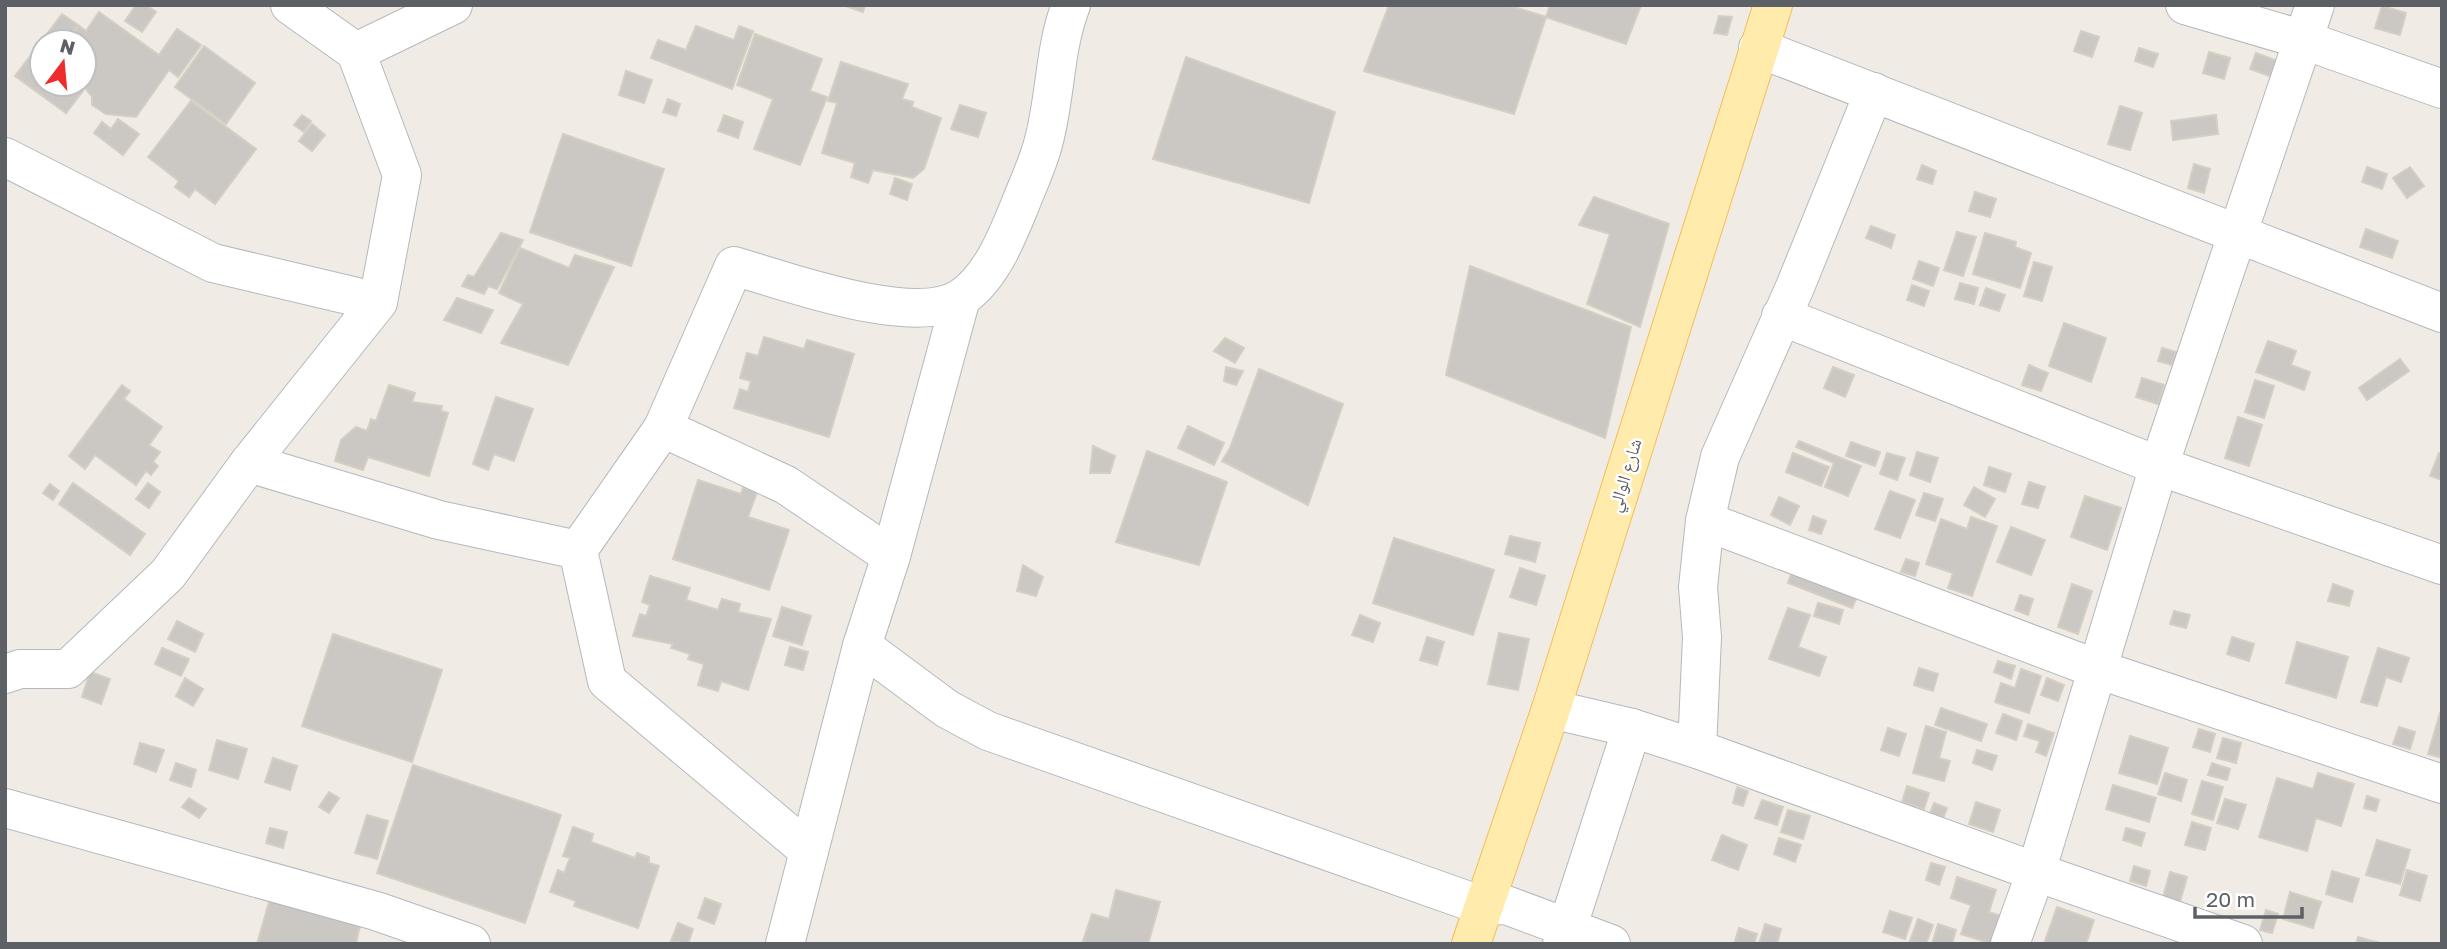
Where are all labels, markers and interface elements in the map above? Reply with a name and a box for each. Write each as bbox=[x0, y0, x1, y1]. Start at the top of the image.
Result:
north arrow bbox=[28, 28, 98, 98]
text: N bbox=[58, 33, 78, 59]
street label: شارع الوالي bbox=[1602, 436, 1650, 516]
scale bar bbox=[2195, 876, 2302, 920]
text: 20 m bbox=[2206, 886, 2255, 912]

